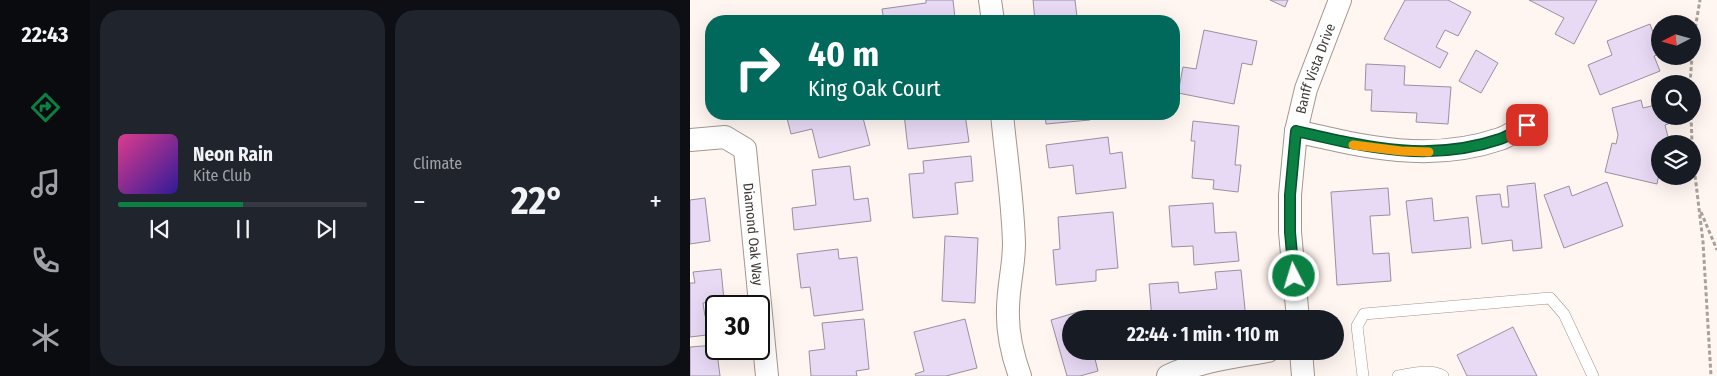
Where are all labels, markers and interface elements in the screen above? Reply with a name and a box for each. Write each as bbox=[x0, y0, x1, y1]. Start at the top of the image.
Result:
north arrow bbox=[1651, 15, 1701, 65]
map controls bbox=[1651, 15, 1701, 185]
text: 22:43 bbox=[22, 21, 68, 48]
street label: Banff Vista Drive bbox=[1292, 21, 1339, 116]
text: 40 m bbox=[808, 33, 879, 75]
icon: right bbox=[725, 35, 790, 100]
text: King Oak Court bbox=[808, 75, 941, 102]
button: search bbox=[1651, 75, 1701, 125]
icon: directions bbox=[28, 90, 63, 125]
pin bbox=[1506, 104, 1548, 146]
icon: arrive bbox=[1513, 111, 1541, 139]
button: layers bbox=[1651, 135, 1701, 185]
text: Neon Rain bbox=[193, 143, 273, 166]
text: Climate bbox=[413, 154, 462, 173]
icon: music bbox=[28, 166, 63, 201]
text: Kite Club bbox=[193, 166, 251, 185]
text: 22° bbox=[511, 178, 564, 224]
street label: Diamond Oak Way bbox=[739, 182, 766, 287]
text: − bbox=[413, 185, 426, 218]
text: + bbox=[649, 185, 662, 218]
icon: previous bbox=[146, 215, 174, 243]
icon: pause bbox=[229, 215, 257, 243]
icon: next bbox=[312, 215, 340, 243]
icon: phone bbox=[28, 243, 63, 278]
position arrow bbox=[1267, 249, 1319, 301]
speed limit sign: 30 bbox=[705, 295, 770, 360]
icon: climate bbox=[28, 320, 63, 355]
text: 22:44 · 1 min · 110 m bbox=[1127, 323, 1279, 346]

